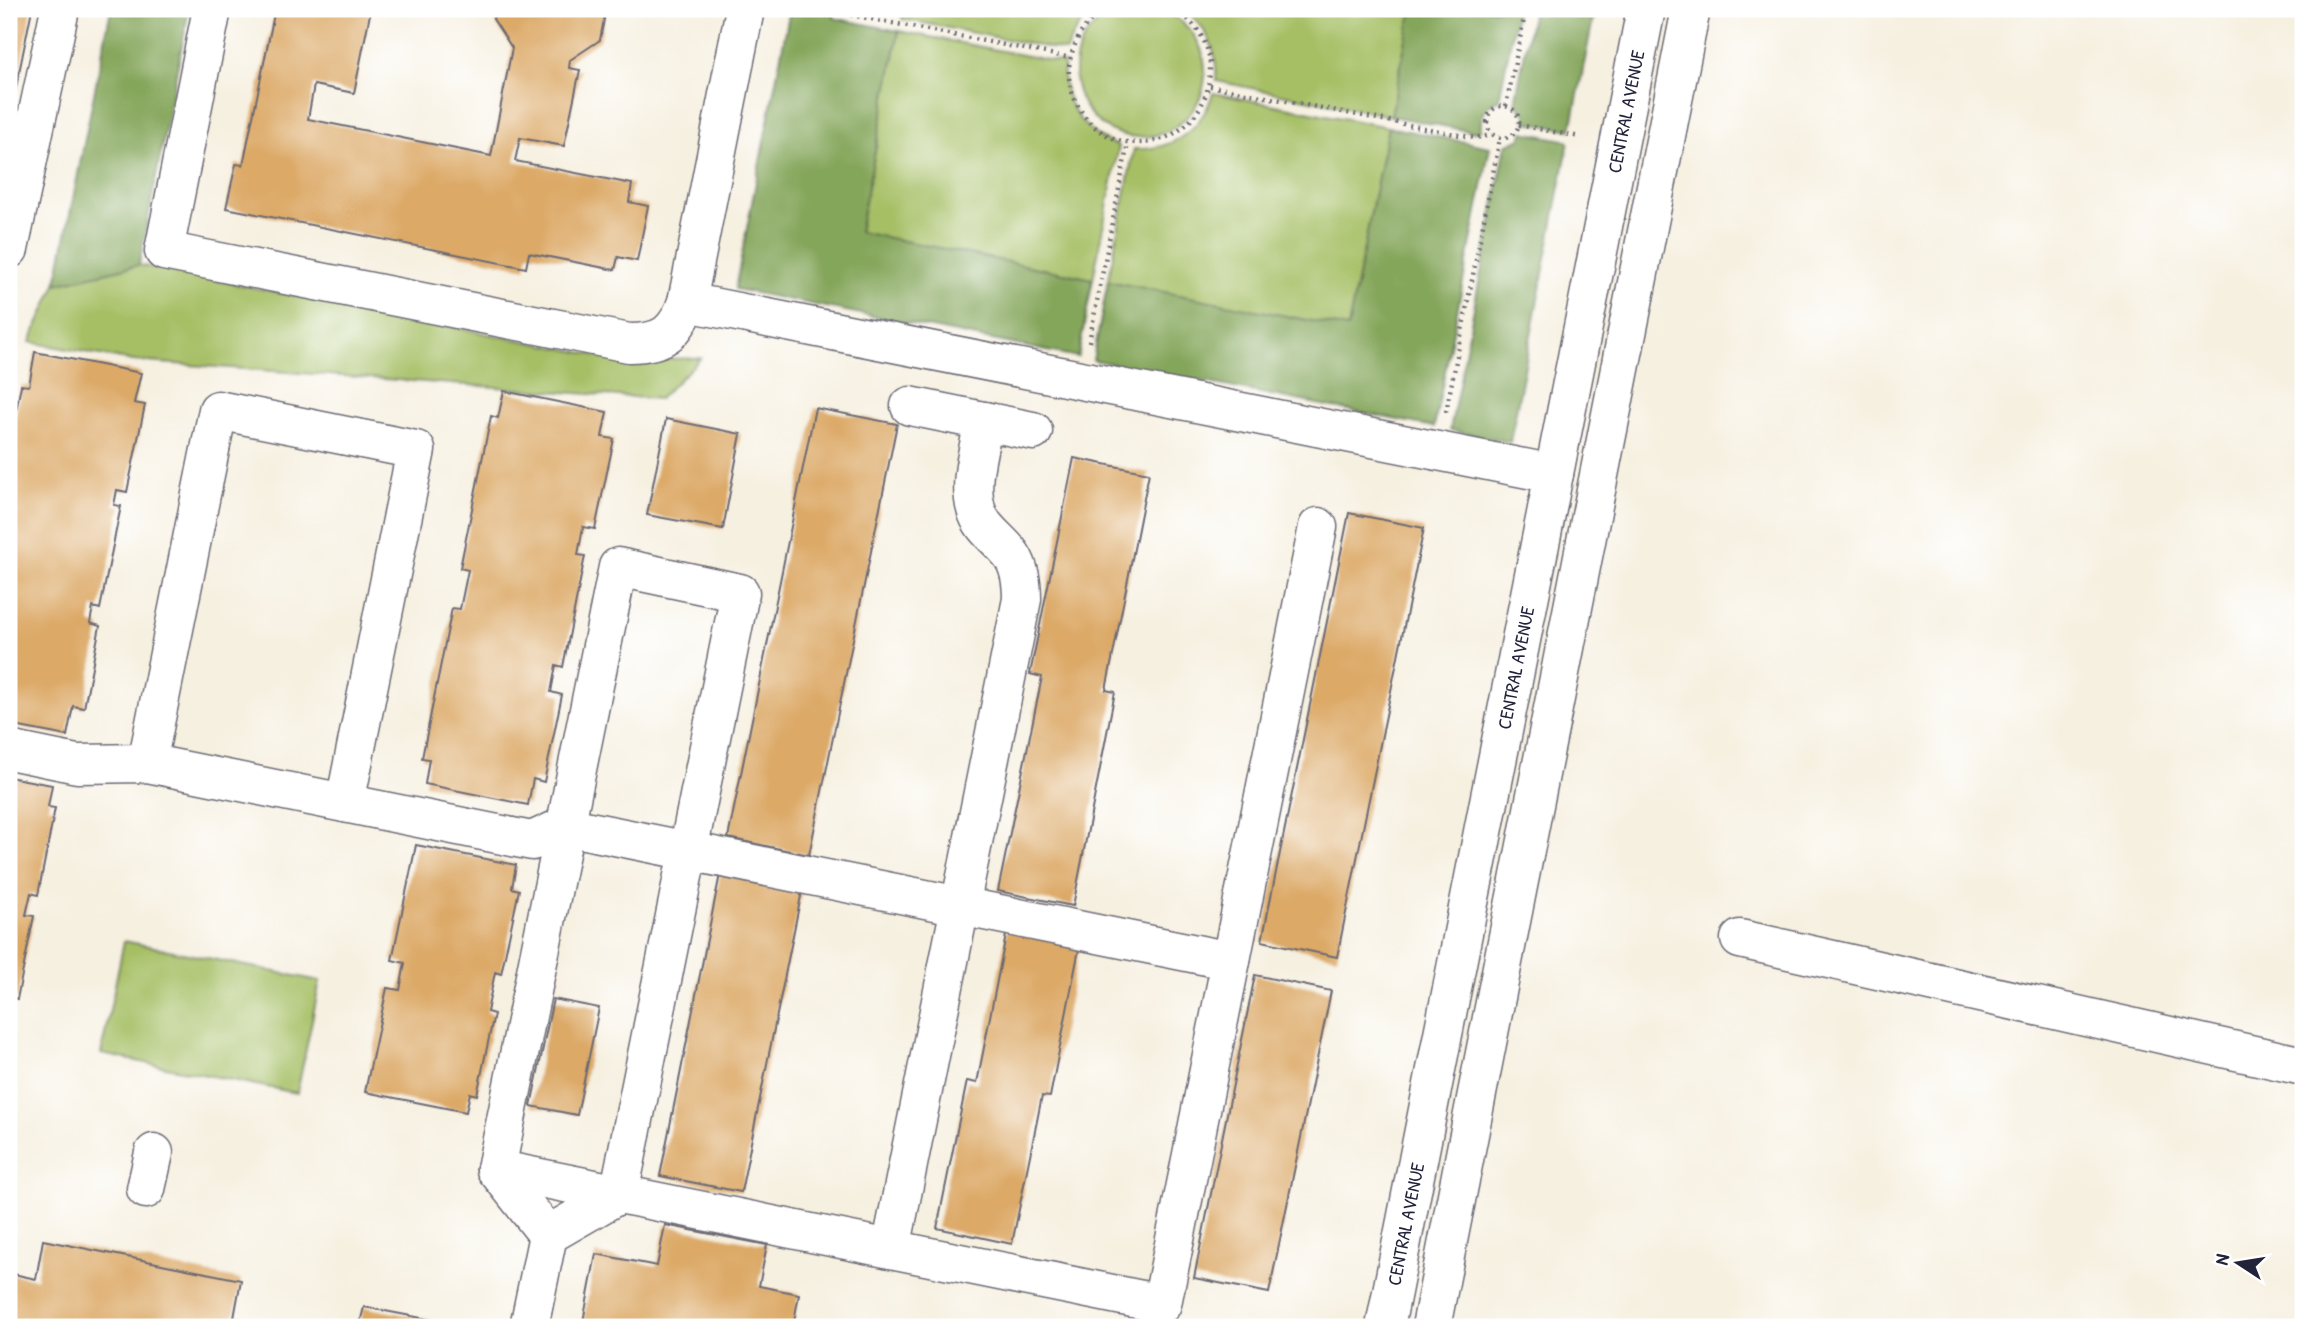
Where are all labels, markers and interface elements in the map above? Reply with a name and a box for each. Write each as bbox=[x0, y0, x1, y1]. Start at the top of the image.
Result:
street label: CENTRAL AVENUE bbox=[1601, 47, 1651, 175]
street label: CENTRAL AVENUE bbox=[1491, 604, 1541, 731]
street label: CENTRAL AVENUE bbox=[1381, 1160, 1430, 1288]
north arrow bbox=[2204, 1228, 2274, 1298]
text: N bbox=[2208, 1252, 2235, 1267]

